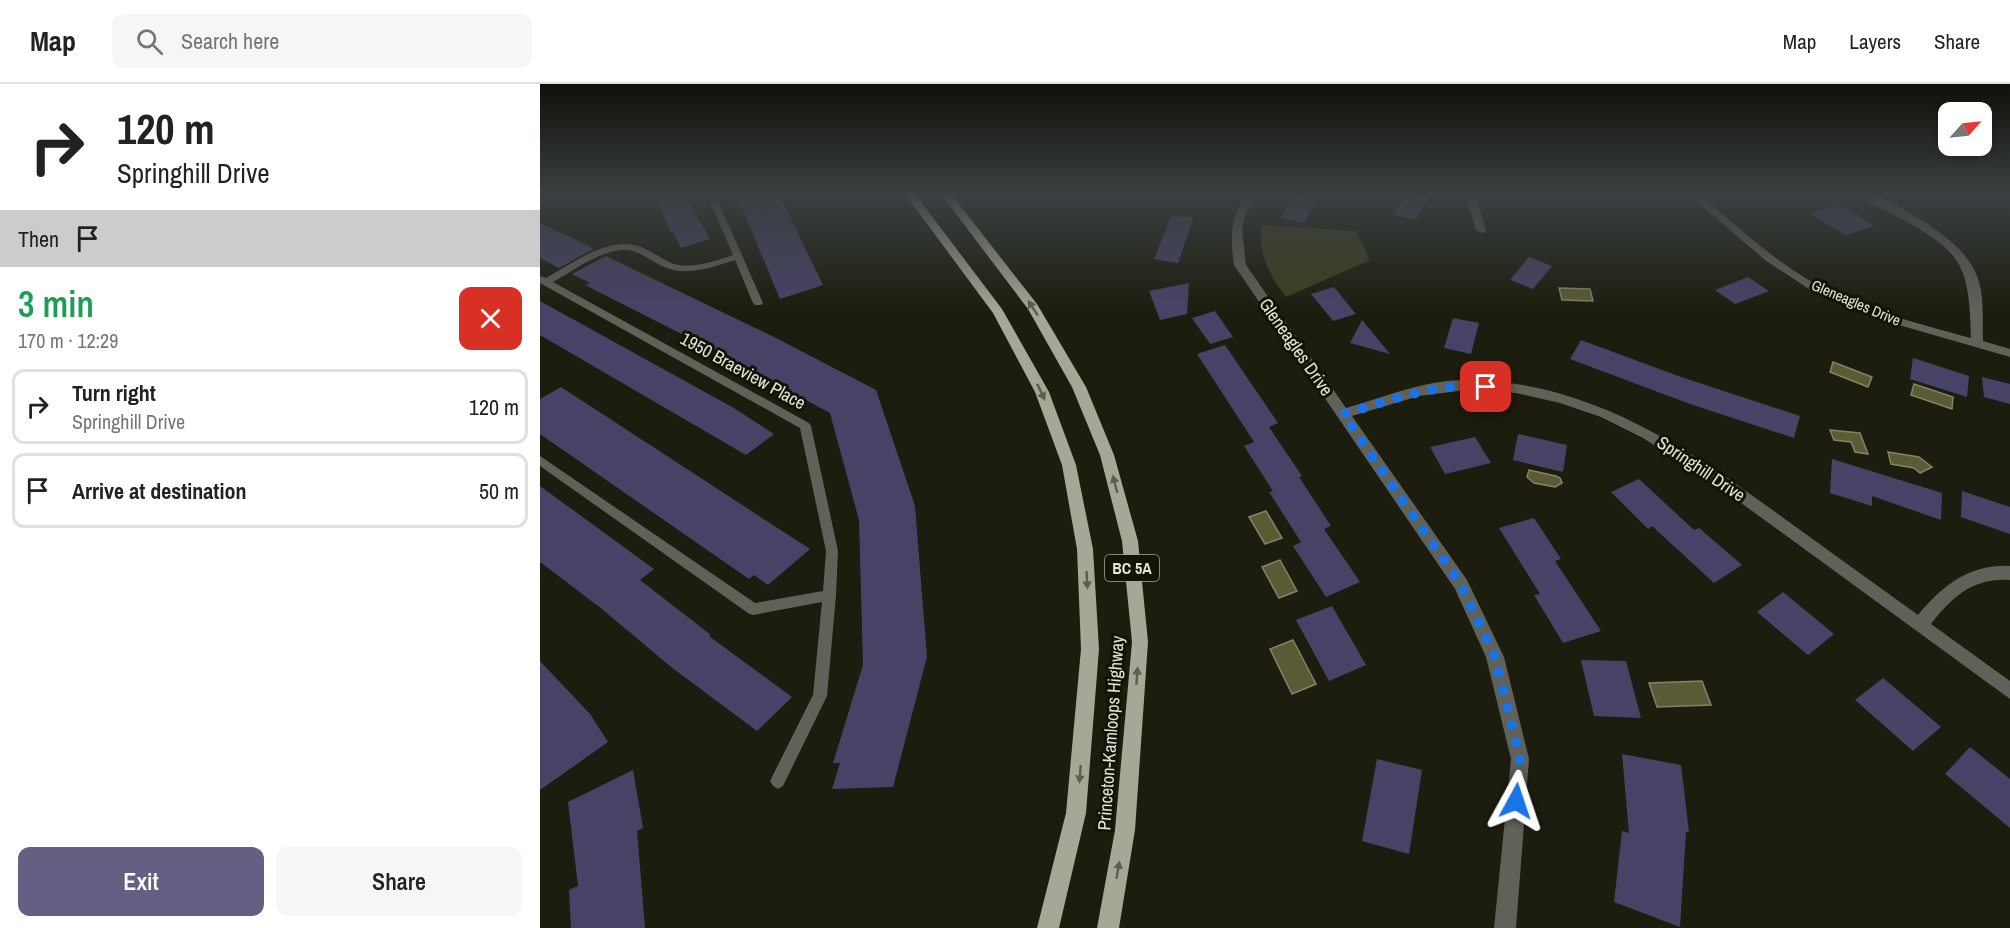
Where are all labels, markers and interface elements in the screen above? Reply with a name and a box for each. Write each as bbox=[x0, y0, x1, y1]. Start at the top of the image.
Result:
search box bbox=[112, 14, 532, 68]
text: Map bbox=[30, 22, 76, 60]
icon: search bbox=[133, 25, 166, 58]
text: Search here bbox=[181, 26, 279, 56]
text: Map bbox=[1783, 27, 1816, 56]
text: Layers bbox=[1849, 27, 1901, 56]
text: Share bbox=[1934, 27, 1980, 56]
text: 120 m bbox=[117, 101, 215, 157]
north arrow bbox=[1938, 102, 1992, 156]
map controls bbox=[1938, 102, 1992, 156]
icon: right bbox=[18, 108, 96, 186]
text: Springhill Drive bbox=[117, 155, 270, 191]
icon: arrive bbox=[71, 222, 104, 255]
text: Then bbox=[18, 224, 59, 254]
street label: Gleneagles Drive bbox=[1808, 274, 1904, 331]
text: 3 min bbox=[18, 280, 94, 328]
button: close bbox=[459, 287, 522, 350]
street label: Gleneagles Drive bbox=[1253, 293, 1339, 401]
one-way arrow bbox=[1027, 300, 1038, 316]
street label: 1950 Braeview Place bbox=[676, 326, 810, 415]
text: 170 m · 12:29 bbox=[18, 327, 118, 354]
pin bbox=[1460, 361, 1511, 412]
icon: arrive bbox=[1469, 370, 1502, 403]
text: Turn right bbox=[72, 378, 156, 408]
one-way arrow bbox=[1036, 383, 1045, 400]
icon: right bbox=[21, 390, 54, 423]
text: 120 m bbox=[469, 392, 519, 422]
text: Springhill Drive bbox=[72, 408, 185, 435]
street label: Springhill Drive bbox=[1652, 430, 1750, 507]
icon: arrive bbox=[21, 474, 54, 507]
one-way arrow bbox=[1109, 475, 1119, 493]
text: Arrive at destination bbox=[72, 476, 246, 506]
text: 50 m bbox=[479, 476, 519, 506]
road number: BC 5A bbox=[1105, 555, 1159, 581]
one-way arrow bbox=[1082, 570, 1091, 589]
street label: Princeton-Kamloops Highway bbox=[1091, 634, 1130, 831]
one-way arrow bbox=[1132, 667, 1142, 686]
one-way arrow bbox=[1075, 765, 1084, 784]
position arrow bbox=[1484, 769, 1548, 833]
button: Exit bbox=[18, 847, 264, 916]
button: Share bbox=[276, 847, 522, 916]
one-way arrow bbox=[1114, 861, 1123, 880]

